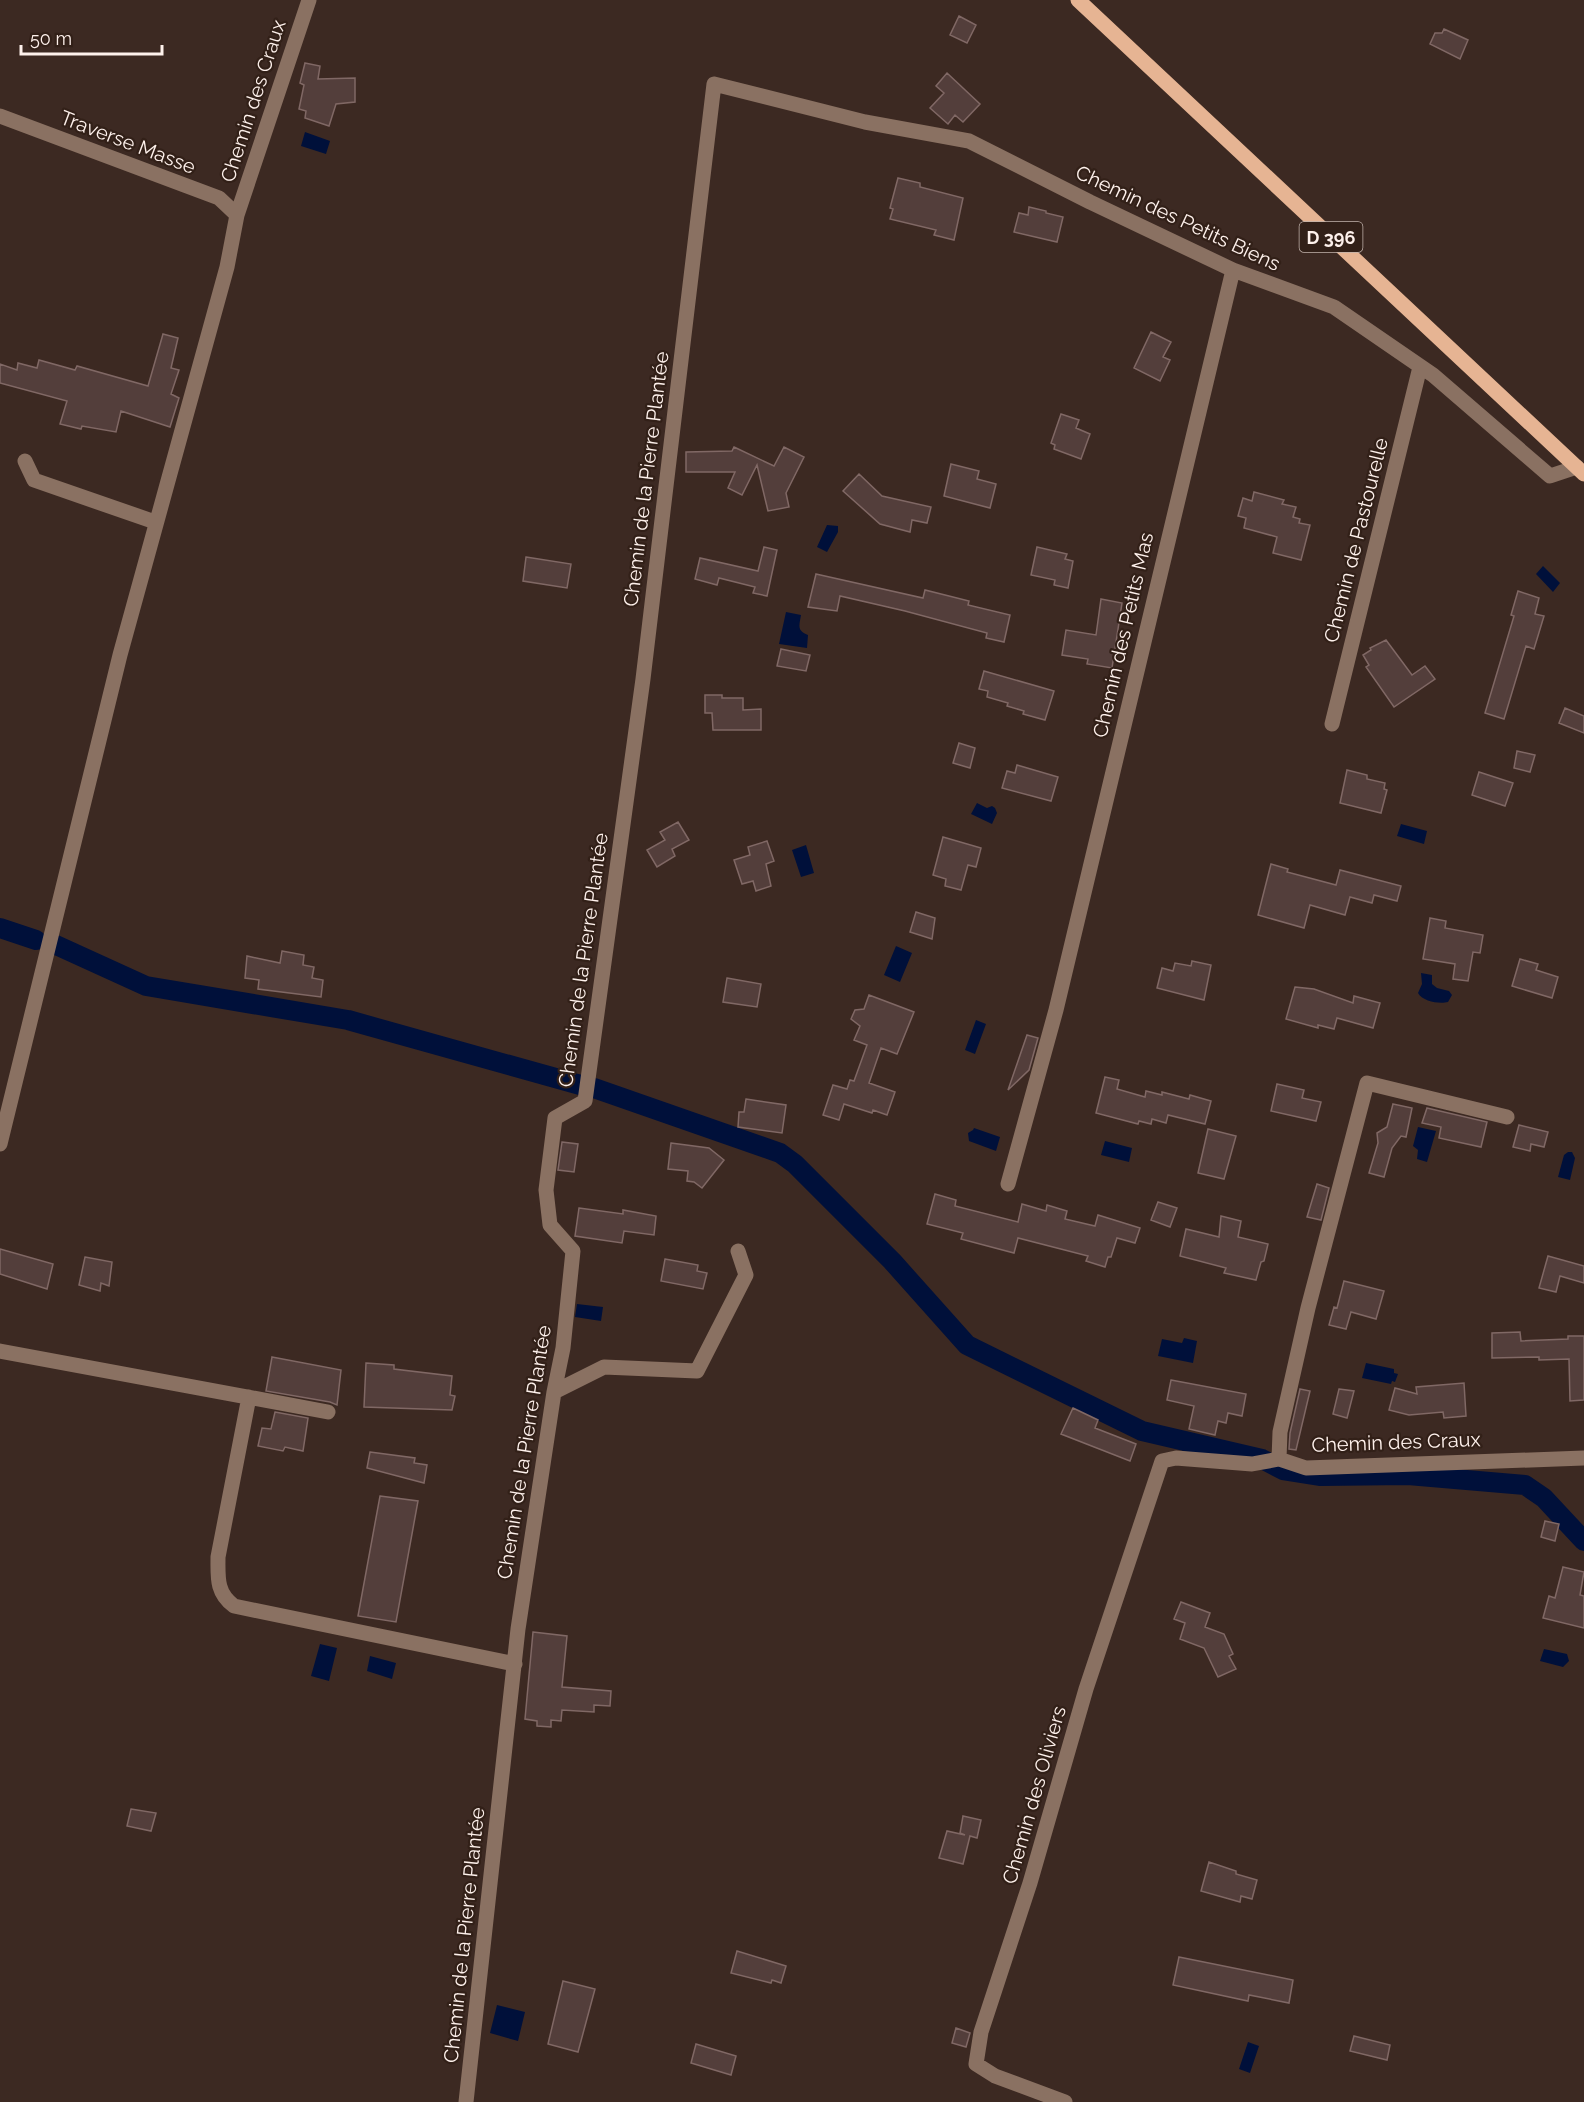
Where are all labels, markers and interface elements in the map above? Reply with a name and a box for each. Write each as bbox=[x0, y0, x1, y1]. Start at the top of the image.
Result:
street label: Chemin des Craux bbox=[215, 17, 291, 185]
scale bar bbox=[21, 18, 162, 56]
text: 50 m bbox=[30, 28, 72, 49]
street label: Traverse Masse bbox=[57, 105, 199, 179]
street label: Chemin des Petits Biens bbox=[1072, 160, 1284, 276]
road number: D 396 bbox=[1300, 222, 1362, 252]
street label: Chemin de la Pierre Plantée bbox=[618, 350, 674, 608]
street label: Chemin de Pastourelle bbox=[1319, 435, 1393, 645]
street label: Chemin des Petits Mas bbox=[1088, 530, 1158, 740]
street label: Chemin de la Pierre Plantée bbox=[553, 831, 613, 1089]
street label: Chemin de la Pierre Plantée bbox=[492, 1323, 556, 1581]
street label: Chemin des Craux bbox=[1311, 1427, 1481, 1457]
street label: Chemin des Oliviers bbox=[997, 1703, 1071, 1887]
street label: Chemin de la Pierre Plantée bbox=[439, 1806, 489, 2064]

